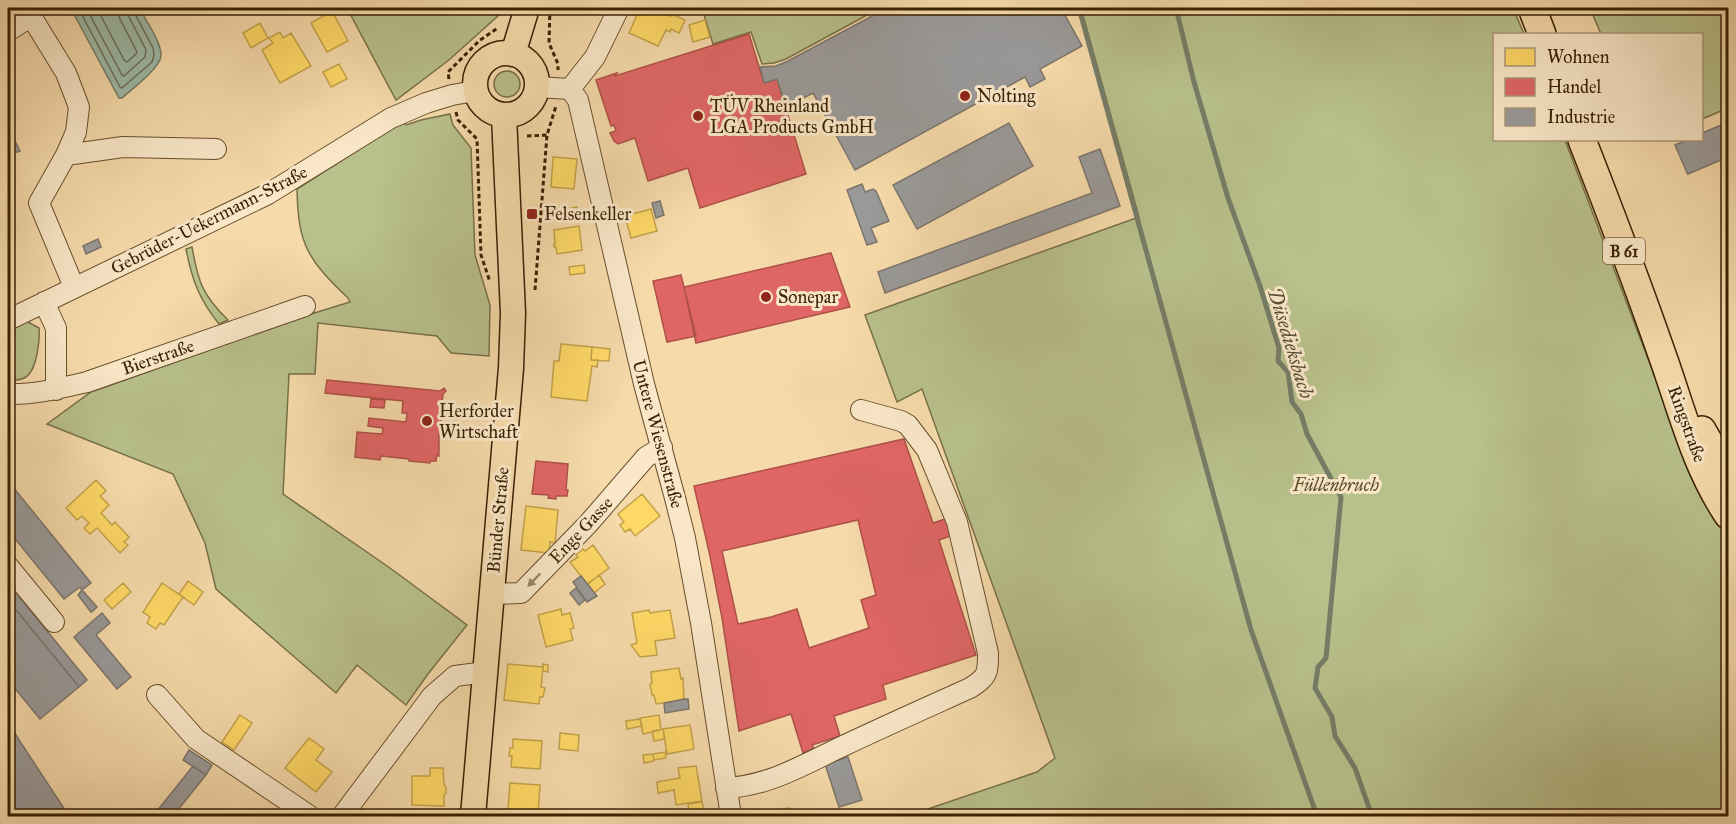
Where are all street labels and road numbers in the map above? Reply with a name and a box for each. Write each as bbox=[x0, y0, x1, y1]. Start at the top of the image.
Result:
street label: Gebrüder-Uekermann-Straße bbox=[107, 161, 311, 279]
road number: B 61 bbox=[1603, 238, 1645, 264]
street label: Bierstraße bbox=[119, 334, 197, 380]
street label: Untere Wiesenstraße bbox=[628, 357, 688, 511]
street label: Ringstraße bbox=[1662, 383, 1711, 466]
street label: Bünder Straße bbox=[482, 466, 514, 574]
street label: Enge Gasse bbox=[544, 492, 618, 569]

